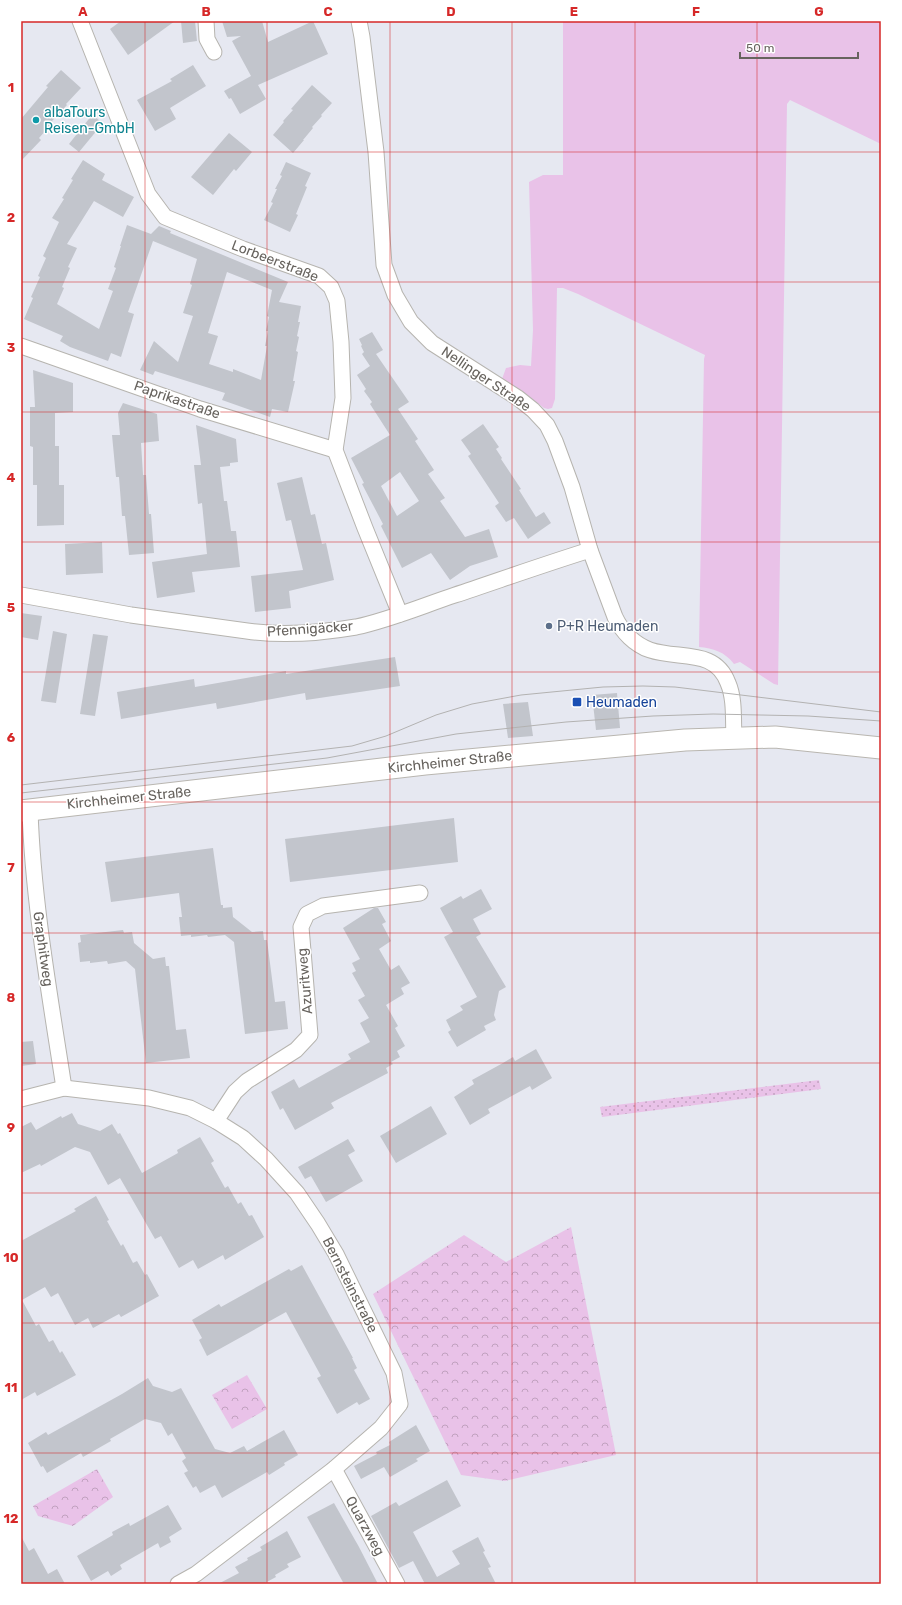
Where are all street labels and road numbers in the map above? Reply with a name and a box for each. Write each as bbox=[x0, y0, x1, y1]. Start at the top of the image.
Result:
street label: Lorbeerstraße bbox=[229, 237, 321, 285]
street label: Nellinger Straße bbox=[438, 343, 534, 415]
street label: Paprikastraße bbox=[132, 377, 222, 423]
street label: Pfennigäcker bbox=[266, 617, 354, 640]
street label: Kirchheimer Straße bbox=[387, 747, 513, 777]
street label: Kirchheimer Straße bbox=[66, 783, 192, 813]
street label: Graphitweg bbox=[29, 910, 57, 988]
street label: Azuritweg bbox=[294, 947, 316, 1015]
street label: Bernsteinstraße bbox=[319, 1234, 381, 1336]
street label: Quarzweg bbox=[342, 1493, 388, 1559]

